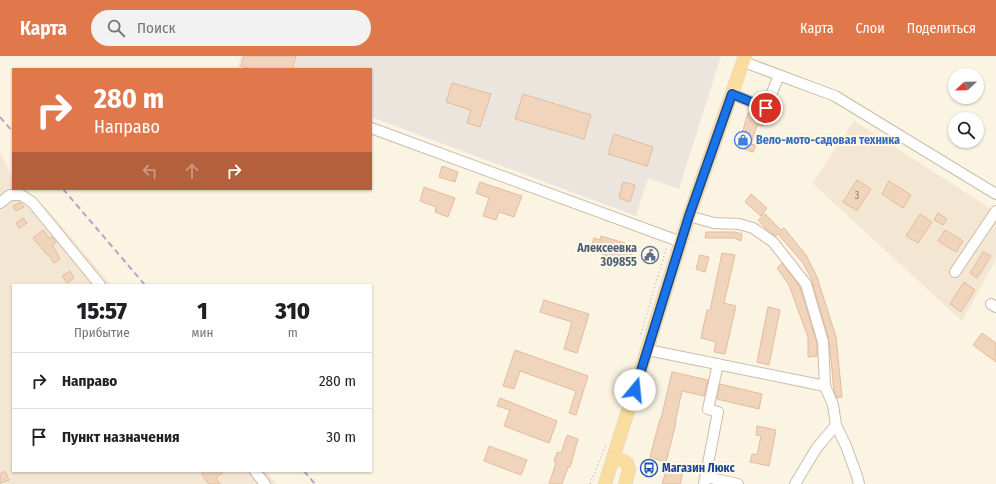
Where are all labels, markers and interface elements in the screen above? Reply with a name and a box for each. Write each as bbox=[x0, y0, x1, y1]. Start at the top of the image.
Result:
search box bbox=[91, 10, 371, 46]
text: Карта bbox=[20, 17, 67, 40]
icon: search bbox=[105, 17, 127, 39]
text: Поиск bbox=[137, 19, 175, 37]
text: Карта bbox=[800, 20, 834, 37]
text: Слои bbox=[856, 20, 885, 37]
text: Поделиться bbox=[907, 20, 976, 37]
north arrow bbox=[948, 68, 984, 104]
map controls bbox=[948, 68, 984, 148]
text: 280 m bbox=[94, 82, 164, 115]
icon: right bbox=[28, 84, 80, 136]
pin bbox=[749, 91, 783, 125]
icon: arrive bbox=[755, 97, 777, 119]
button: search bbox=[948, 112, 984, 148]
text: Направо bbox=[94, 116, 160, 138]
shop icon: Вело-мото-садовая техника bbox=[733, 130, 753, 150]
place label: Вело-мото-садовая техника bbox=[756, 133, 900, 147]
icon: left bbox=[139, 160, 161, 182]
icon: ahead bbox=[181, 160, 203, 182]
icon: right bbox=[223, 160, 245, 182]
house number: 3 bbox=[855, 190, 860, 202]
place label: Алексеевка 309855 bbox=[576, 241, 637, 269]
public building icon: Алексеевка 309855 bbox=[640, 245, 660, 265]
text: 15:57 bbox=[77, 297, 127, 325]
text: 1 bbox=[197, 297, 208, 325]
text: 310 bbox=[275, 297, 310, 325]
text: Прибытие bbox=[74, 325, 130, 340]
text: мин bbox=[192, 325, 213, 340]
text: m bbox=[288, 325, 298, 340]
position arrow bbox=[614, 369, 656, 411]
icon: right bbox=[28, 370, 50, 392]
text: Направо bbox=[62, 372, 117, 390]
text: 280 m bbox=[319, 372, 356, 390]
icon: arrive bbox=[28, 426, 50, 448]
text: Пункт назначения bbox=[62, 428, 180, 446]
text: 30 m bbox=[326, 428, 356, 446]
bus stop icon: Магазин Люкс bbox=[639, 458, 659, 478]
place label: Магазин Люкс bbox=[662, 461, 735, 475]

